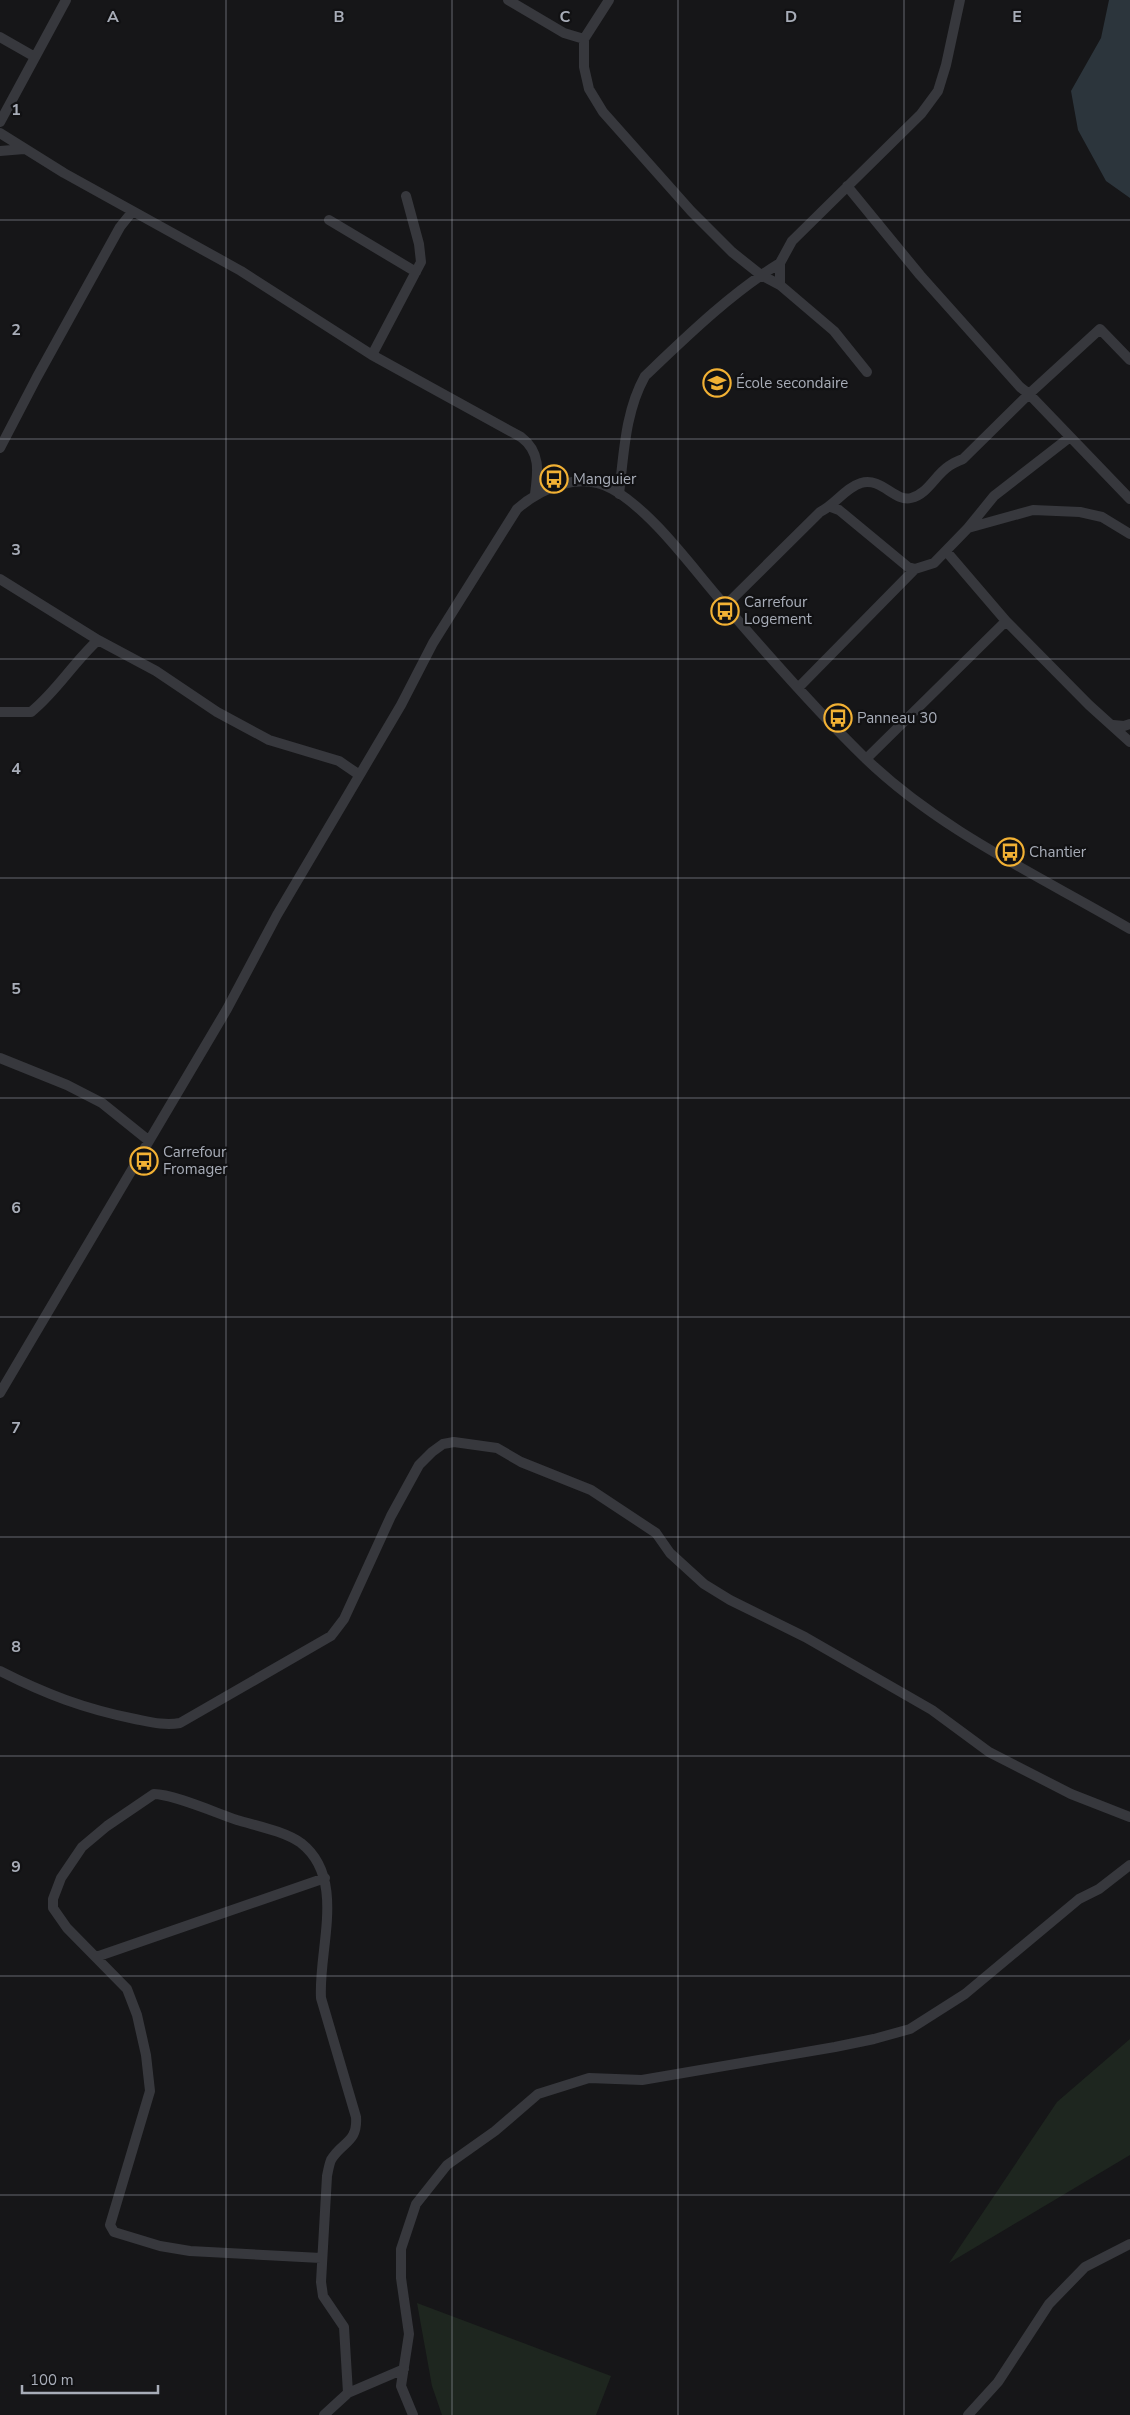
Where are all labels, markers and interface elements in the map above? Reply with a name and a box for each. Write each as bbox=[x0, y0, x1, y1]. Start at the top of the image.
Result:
text: A bbox=[107, 6, 119, 28]
text: B bbox=[333, 6, 345, 28]
text: C bbox=[560, 6, 571, 28]
text: D bbox=[785, 6, 797, 28]
text: E bbox=[1012, 6, 1022, 28]
text: 1 bbox=[11, 99, 21, 121]
text: 2 bbox=[11, 319, 21, 341]
school or university icon: École secondaire bbox=[702, 368, 732, 398]
place label: École secondaire bbox=[736, 373, 848, 393]
bus stop icon: Manguier bbox=[539, 464, 569, 494]
place label: Manguier bbox=[573, 469, 637, 489]
text: 3 bbox=[11, 539, 21, 561]
place label: Carrefour Logement bbox=[744, 592, 813, 629]
bus stop icon: Carrefour Logement bbox=[710, 596, 740, 626]
bus stop icon: Panneau 30 bbox=[823, 703, 853, 733]
place label: Panneau 30 bbox=[857, 708, 937, 728]
text: 4 bbox=[11, 758, 21, 780]
bus stop icon: Chantier bbox=[995, 837, 1025, 867]
place label: Chantier bbox=[1029, 842, 1087, 862]
text: 5 bbox=[11, 978, 21, 1000]
place label: Carrefour Fromager bbox=[163, 1142, 228, 1179]
bus stop icon: Carrefour Fromager bbox=[129, 1146, 159, 1176]
text: 6 bbox=[11, 1197, 21, 1219]
text: 7 bbox=[11, 1417, 21, 1439]
text: 8 bbox=[11, 1636, 21, 1658]
text: 9 bbox=[11, 1856, 21, 1878]
scale bar bbox=[22, 2362, 159, 2394]
text: 100 m bbox=[30, 2370, 74, 2390]

